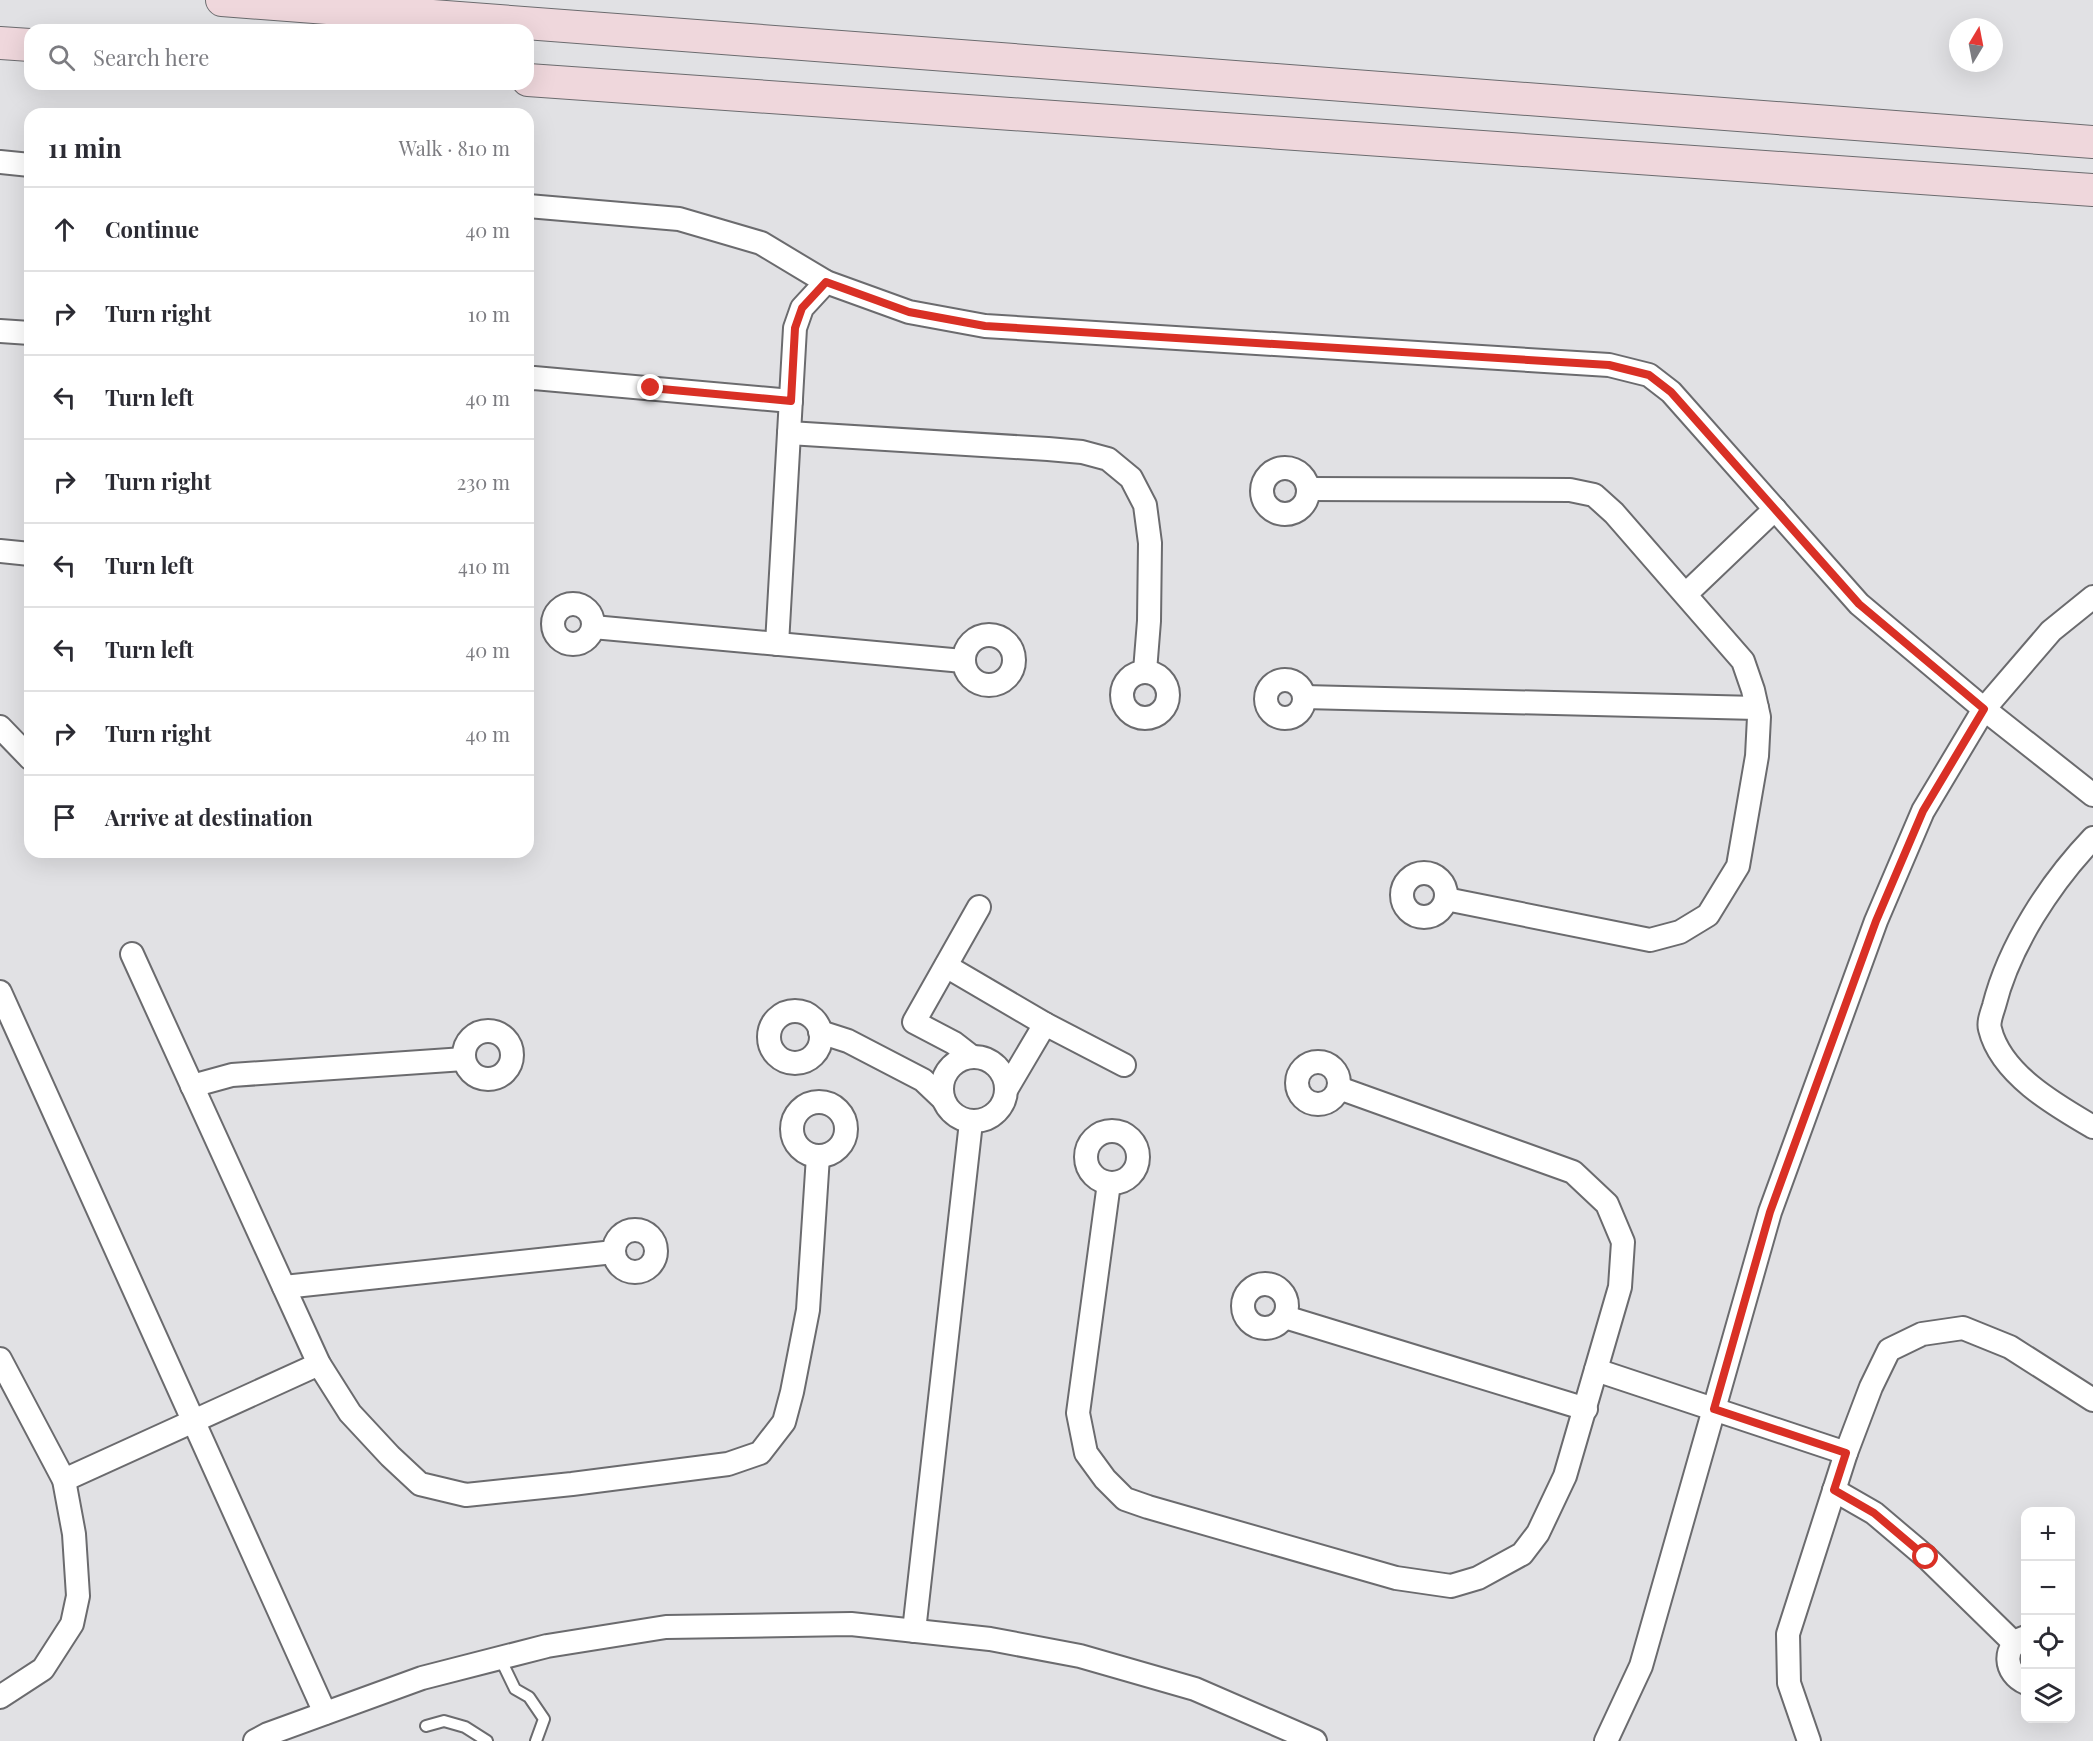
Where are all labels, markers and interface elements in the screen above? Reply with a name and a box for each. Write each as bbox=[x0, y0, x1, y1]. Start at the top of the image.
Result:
north arrow bbox=[1949, 18, 2003, 72]
search box bbox=[24, 24, 534, 90]
icon: search bbox=[45, 41, 78, 74]
text: Search here bbox=[93, 42, 209, 72]
text: 11 min bbox=[48, 130, 122, 165]
text: Walk · 810 m bbox=[399, 134, 510, 161]
icon: ahead bbox=[48, 213, 81, 246]
text: Continue bbox=[105, 214, 199, 244]
text: 40 m bbox=[465, 216, 510, 243]
icon: right bbox=[48, 297, 81, 330]
text: Turn right bbox=[105, 298, 211, 328]
text: 10 m bbox=[468, 300, 510, 327]
route end bbox=[637, 374, 663, 400]
icon: left bbox=[48, 381, 81, 414]
text: Turn left bbox=[105, 382, 194, 412]
text: 40 m bbox=[465, 384, 510, 411]
icon: right bbox=[48, 465, 81, 498]
text: Turn right bbox=[105, 466, 211, 496]
text: 230 m bbox=[457, 468, 510, 495]
icon: left bbox=[48, 549, 81, 582]
text: Turn left bbox=[105, 550, 194, 580]
text: 410 m bbox=[458, 552, 510, 579]
icon: left bbox=[48, 633, 81, 666]
text: Turn left bbox=[105, 634, 194, 664]
text: 40 m bbox=[465, 636, 510, 663]
icon: right bbox=[48, 717, 81, 750]
text: Turn right bbox=[105, 718, 211, 748]
text: 40 m bbox=[465, 720, 510, 747]
icon: arrive bbox=[48, 801, 81, 834]
text: Arrive at destination bbox=[105, 802, 313, 832]
map controls bbox=[2021, 1507, 2075, 1723]
button: + bbox=[2021, 1507, 2075, 1561]
route start bbox=[1912, 1543, 1938, 1569]
button: − bbox=[2021, 1561, 2075, 1615]
button: locate bbox=[2021, 1615, 2075, 1669]
button: layers bbox=[2021, 1669, 2075, 1723]

